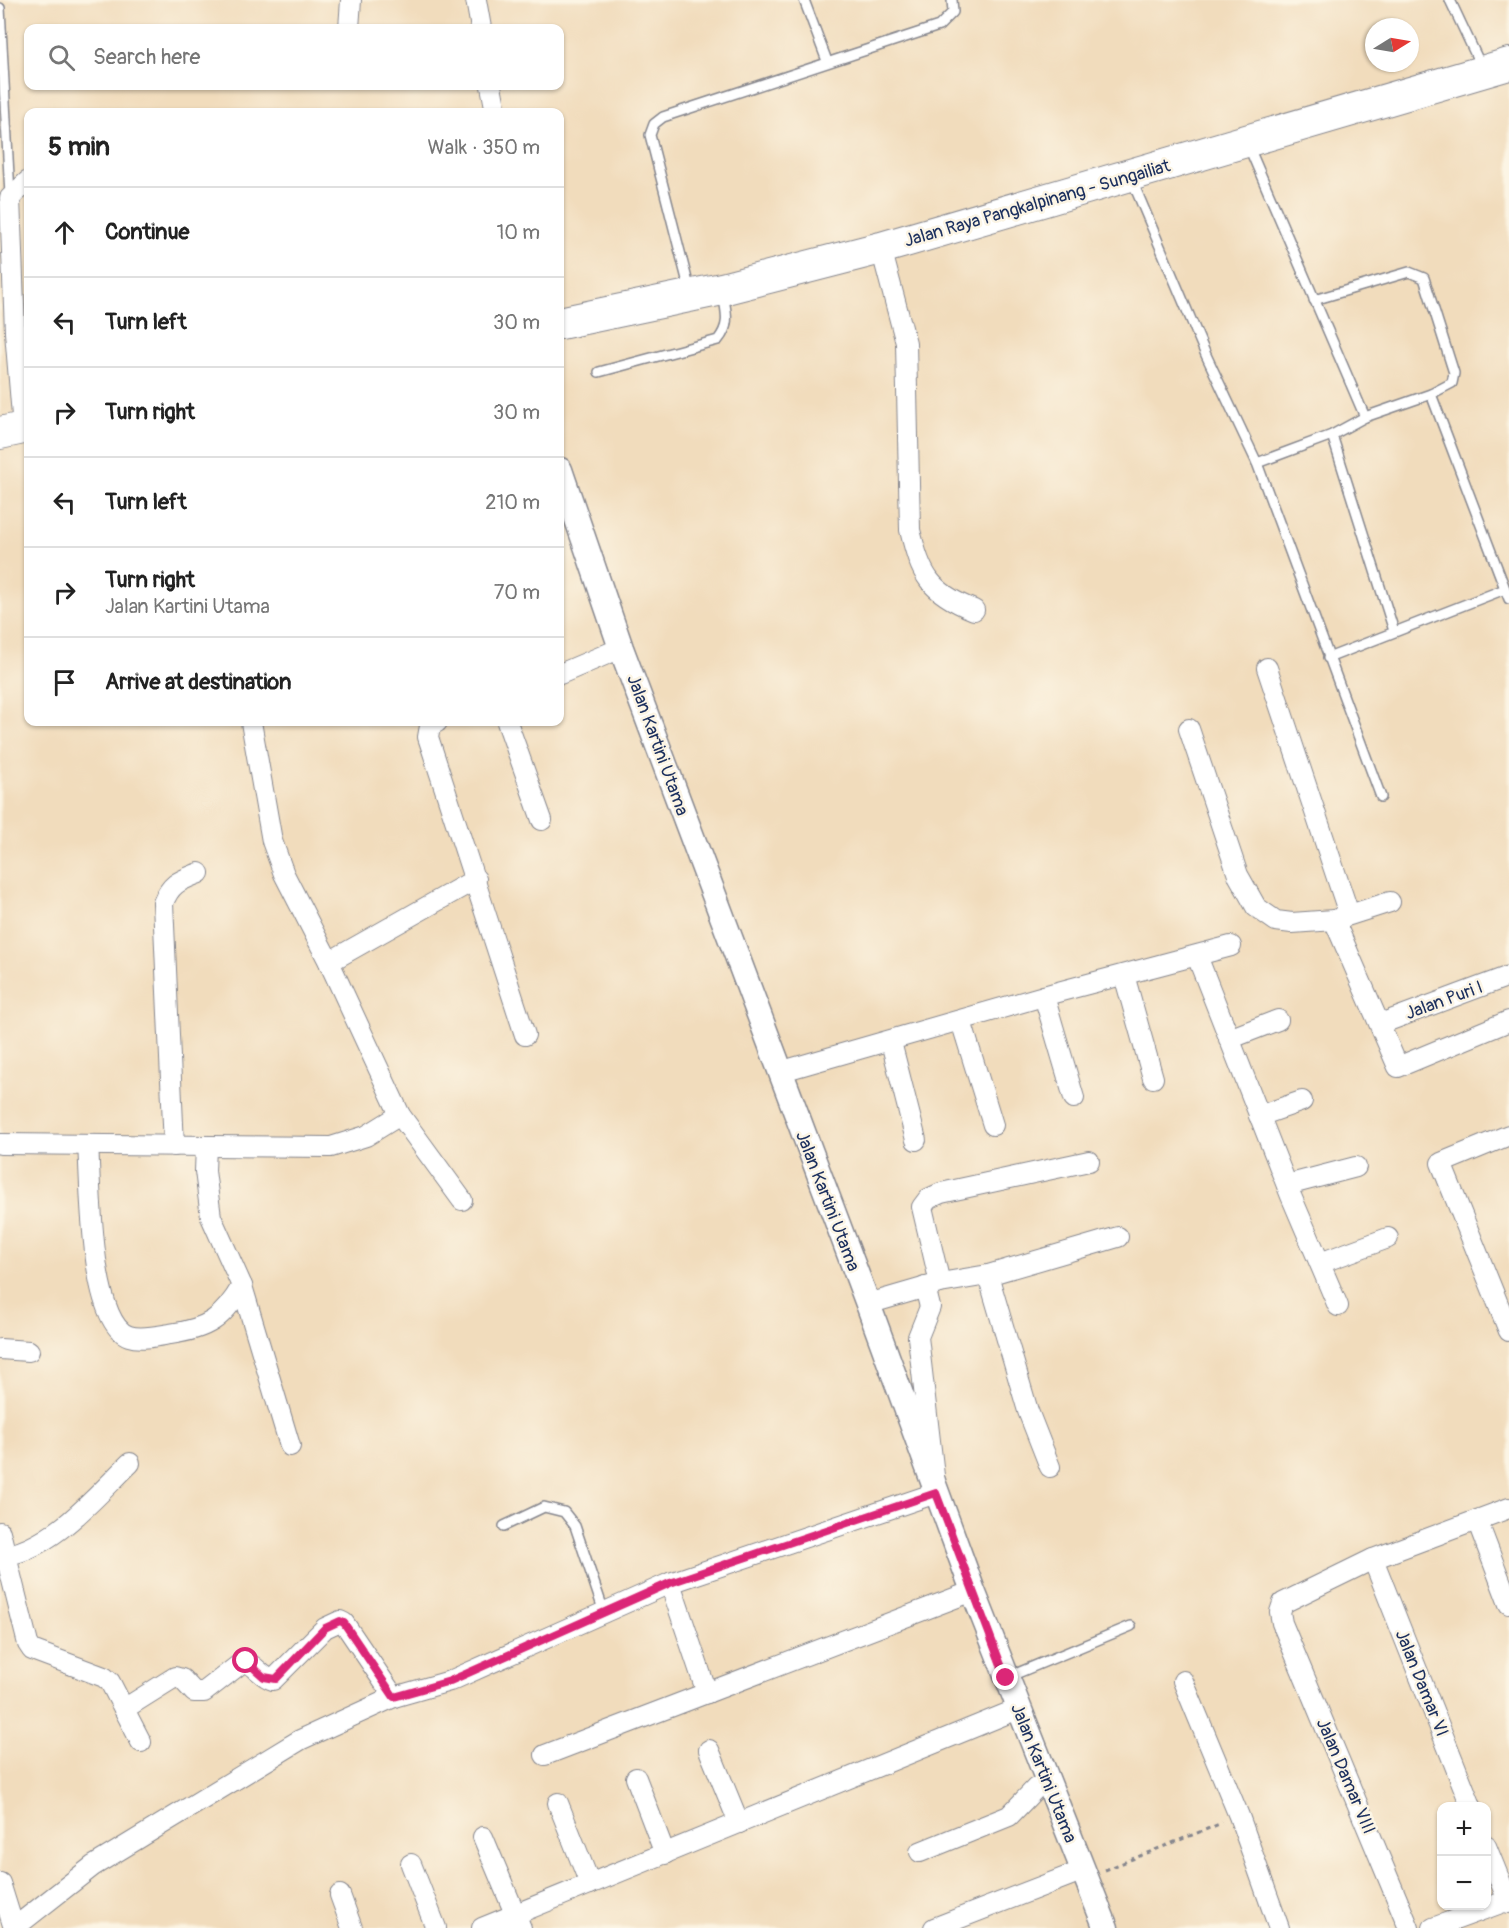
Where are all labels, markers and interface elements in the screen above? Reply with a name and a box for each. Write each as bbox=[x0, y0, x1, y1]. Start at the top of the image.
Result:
north arrow bbox=[1365, 18, 1419, 72]
search box bbox=[24, 24, 564, 90]
icon: search bbox=[45, 41, 78, 74]
text: Search here bbox=[93, 43, 200, 71]
text: 5 min bbox=[48, 131, 110, 163]
text: Walk · 350 m bbox=[428, 135, 540, 160]
street label: Jalan Raya Pangkalpinang - Sungailiat bbox=[902, 154, 1173, 253]
icon: ahead bbox=[48, 216, 81, 249]
text: Continue bbox=[105, 218, 189, 246]
text: 10 m bbox=[496, 220, 540, 245]
icon: left bbox=[48, 306, 81, 339]
text: Turn left bbox=[105, 308, 187, 336]
text: 30 m bbox=[493, 310, 540, 335]
icon: right bbox=[48, 396, 81, 429]
text: Turn right bbox=[105, 398, 195, 426]
text: 30 m bbox=[493, 400, 540, 425]
icon: left bbox=[48, 486, 81, 519]
text: Turn left bbox=[105, 488, 187, 516]
text: 210 m bbox=[485, 490, 540, 515]
text: Turn right bbox=[105, 566, 195, 594]
icon: right bbox=[48, 576, 81, 609]
text: 70 m bbox=[494, 580, 540, 605]
text: Jalan Kartini Utama bbox=[105, 594, 270, 619]
icon: arrive bbox=[48, 666, 81, 699]
text: Arrive at destination bbox=[105, 668, 291, 696]
street label: Jalan Kartini Utama bbox=[621, 672, 694, 819]
street label: Jalan Puri I bbox=[1402, 976, 1486, 1025]
street label: Jalan Kartini Utama bbox=[790, 1128, 865, 1275]
street label: Jalan Damar VI bbox=[1390, 1626, 1453, 1740]
route start bbox=[232, 1647, 258, 1673]
route end bbox=[992, 1664, 1018, 1690]
street label: Jalan Kartini Utama bbox=[1005, 1700, 1082, 1846]
street label: Jalan Damar VIII bbox=[1311, 1715, 1380, 1838]
map controls bbox=[1437, 1802, 1491, 1910]
button: + bbox=[1437, 1802, 1491, 1856]
button: − bbox=[1437, 1856, 1491, 1910]

